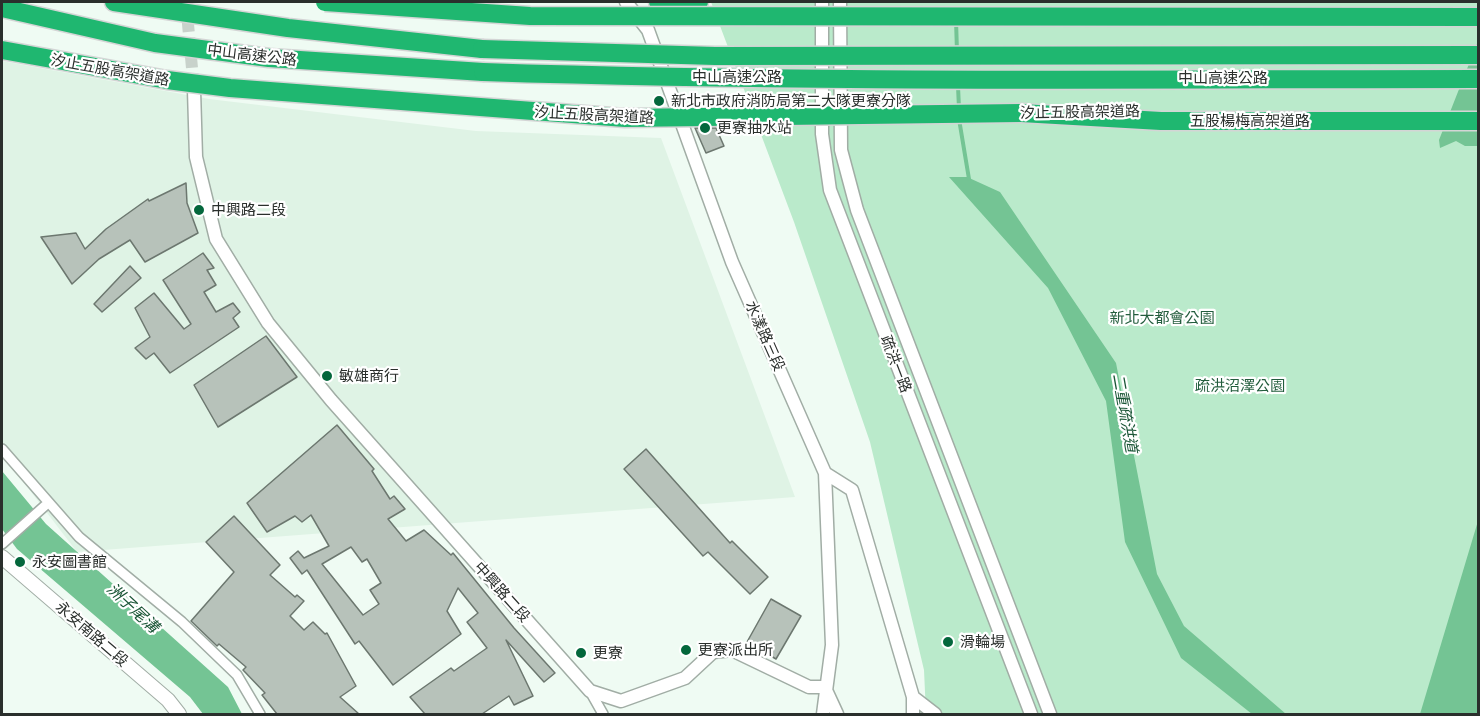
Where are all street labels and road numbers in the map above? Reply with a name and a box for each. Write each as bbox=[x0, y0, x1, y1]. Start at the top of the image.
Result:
street label: 中山高速公路 bbox=[206, 41, 298, 69]
street label: 汐止五股高架道路 bbox=[49, 51, 171, 89]
street label: 中山高速公路 bbox=[692, 68, 782, 86]
street label: 中山高速公路 bbox=[1178, 69, 1268, 87]
street label: 汐止五股高架道路 bbox=[1020, 102, 1140, 122]
street label: 汐止五股高架道路 bbox=[534, 103, 654, 127]
street label: 五股楊梅高架道路 bbox=[1190, 112, 1310, 130]
street label: 水漾路三段 bbox=[742, 298, 788, 374]
street label: 疏洪一路 bbox=[877, 333, 915, 395]
street label: 中興路二段 bbox=[470, 558, 534, 626]
street label: 永安南路二段 bbox=[52, 598, 132, 670]

